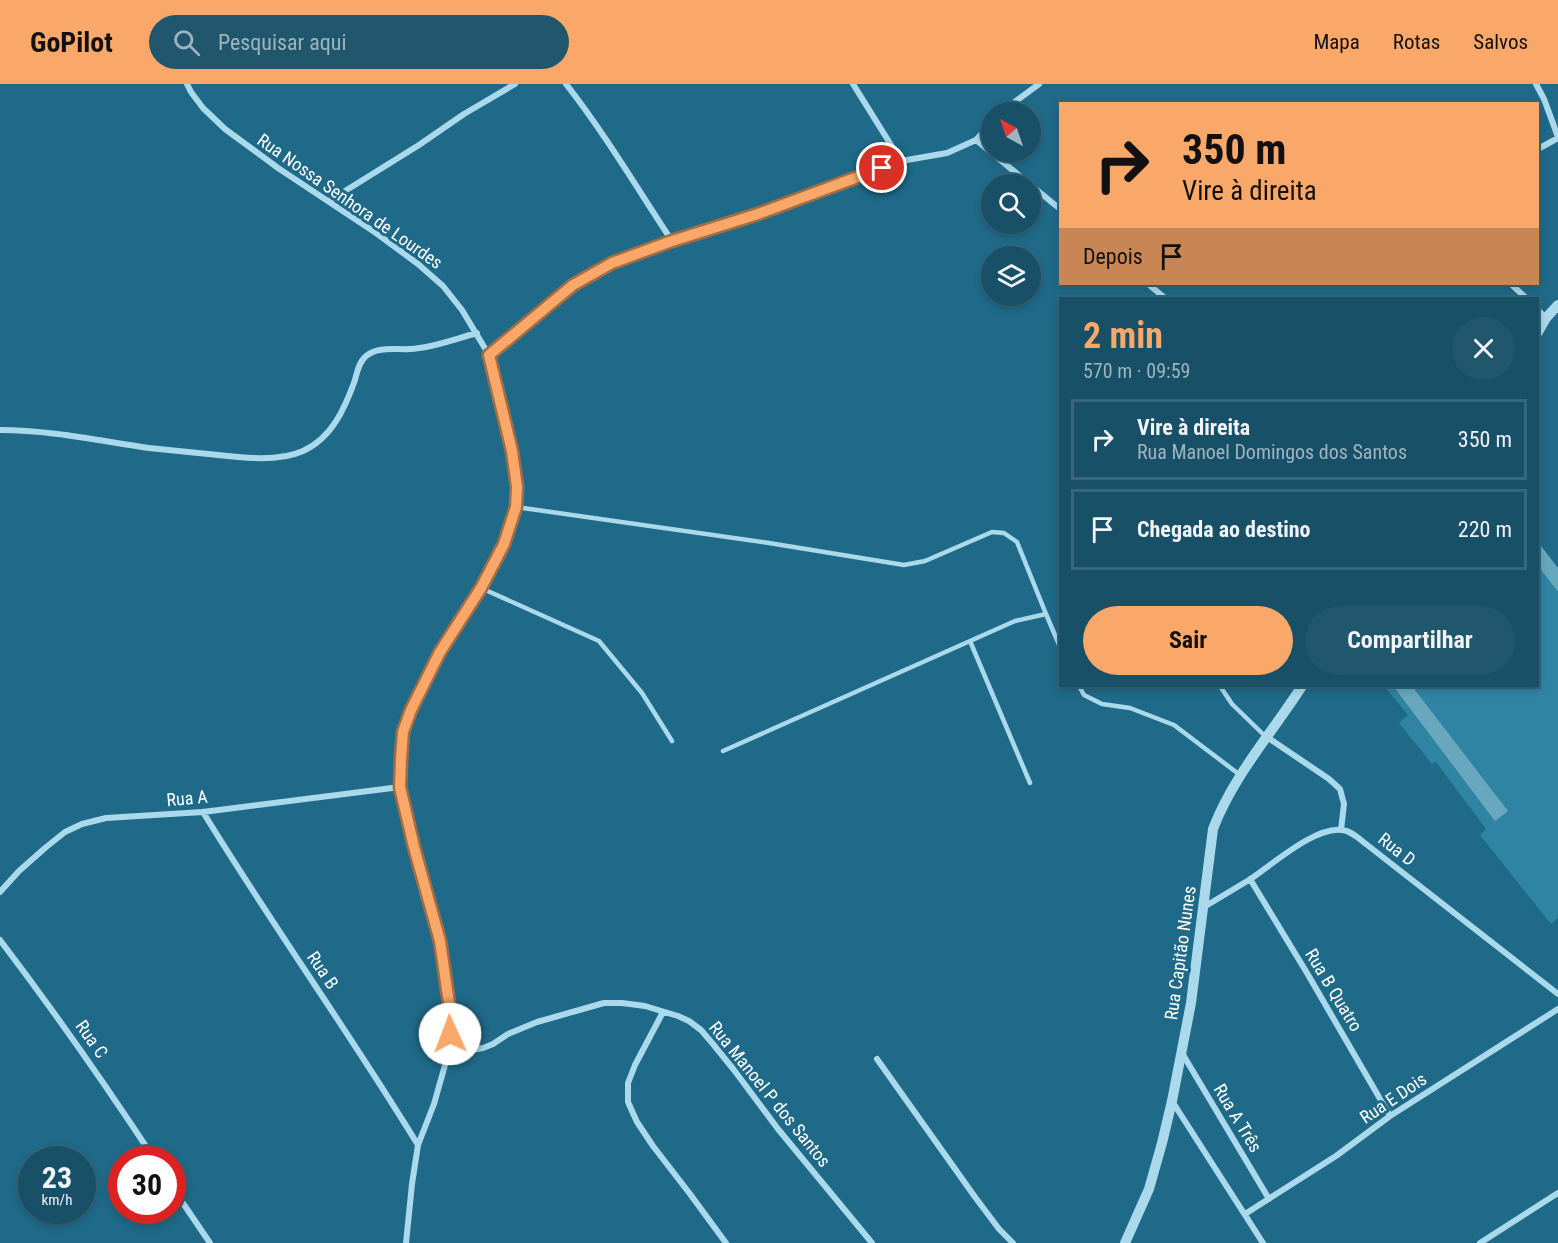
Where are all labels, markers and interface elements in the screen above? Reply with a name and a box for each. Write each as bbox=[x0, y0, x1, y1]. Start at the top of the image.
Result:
search box bbox=[149, 15, 569, 69]
text: GoPilot bbox=[30, 26, 113, 59]
icon: search bbox=[170, 26, 203, 59]
text: Pesquisar aqui bbox=[218, 30, 347, 55]
text: Mapa bbox=[1313, 30, 1360, 54]
text: Rotas bbox=[1393, 30, 1440, 54]
text: Salvos bbox=[1473, 30, 1528, 54]
north arrow bbox=[981, 102, 1041, 162]
map controls bbox=[981, 102, 1041, 306]
text: 350 m bbox=[1182, 125, 1287, 174]
icon: right bbox=[1083, 126, 1161, 204]
street label: Rua Nossa Senhora de Lourdes bbox=[253, 129, 447, 273]
pin bbox=[856, 142, 907, 193]
icon: arrive bbox=[865, 151, 898, 184]
button: search bbox=[981, 174, 1041, 234]
text: Vire à direita bbox=[1182, 175, 1317, 207]
icon: arrive bbox=[1155, 240, 1188, 273]
text: Depois bbox=[1083, 244, 1143, 269]
button: layers bbox=[981, 246, 1041, 306]
text: 2 min bbox=[1083, 315, 1163, 357]
button: close bbox=[1452, 317, 1515, 380]
text: 570 m · 09:59 bbox=[1083, 359, 1190, 383]
text: Vire à direita bbox=[1137, 415, 1250, 440]
icon: right bbox=[1086, 423, 1119, 456]
text: 350 m bbox=[1458, 427, 1512, 452]
text: Rua Manoel Domingos dos Santos bbox=[1137, 440, 1407, 464]
icon: arrive bbox=[1086, 513, 1119, 546]
text: Chegada ao destino bbox=[1137, 517, 1311, 542]
text: 220 m bbox=[1458, 517, 1512, 542]
button: Sair bbox=[1083, 606, 1293, 675]
button: Compartilhar bbox=[1305, 606, 1515, 675]
street label: Rua A bbox=[165, 786, 209, 810]
street label: Rua D bbox=[1374, 828, 1420, 870]
street label: Rua Capitão Nunes bbox=[1160, 885, 1200, 1021]
street label: Rua B Quatro bbox=[1301, 945, 1367, 1035]
street label: Rua B bbox=[303, 947, 343, 993]
position arrow bbox=[418, 1002, 482, 1066]
street label: Rua C bbox=[72, 1016, 112, 1062]
street label: Rua Manoel P dos Santos bbox=[705, 1017, 835, 1171]
street label: Rua E Dois bbox=[1356, 1068, 1430, 1128]
street label: Rua A Três bbox=[1209, 1080, 1267, 1156]
speed limit sign: 30 bbox=[108, 1146, 186, 1224]
text: 23 bbox=[42, 1160, 72, 1195]
text: km/h bbox=[42, 1191, 72, 1209]

